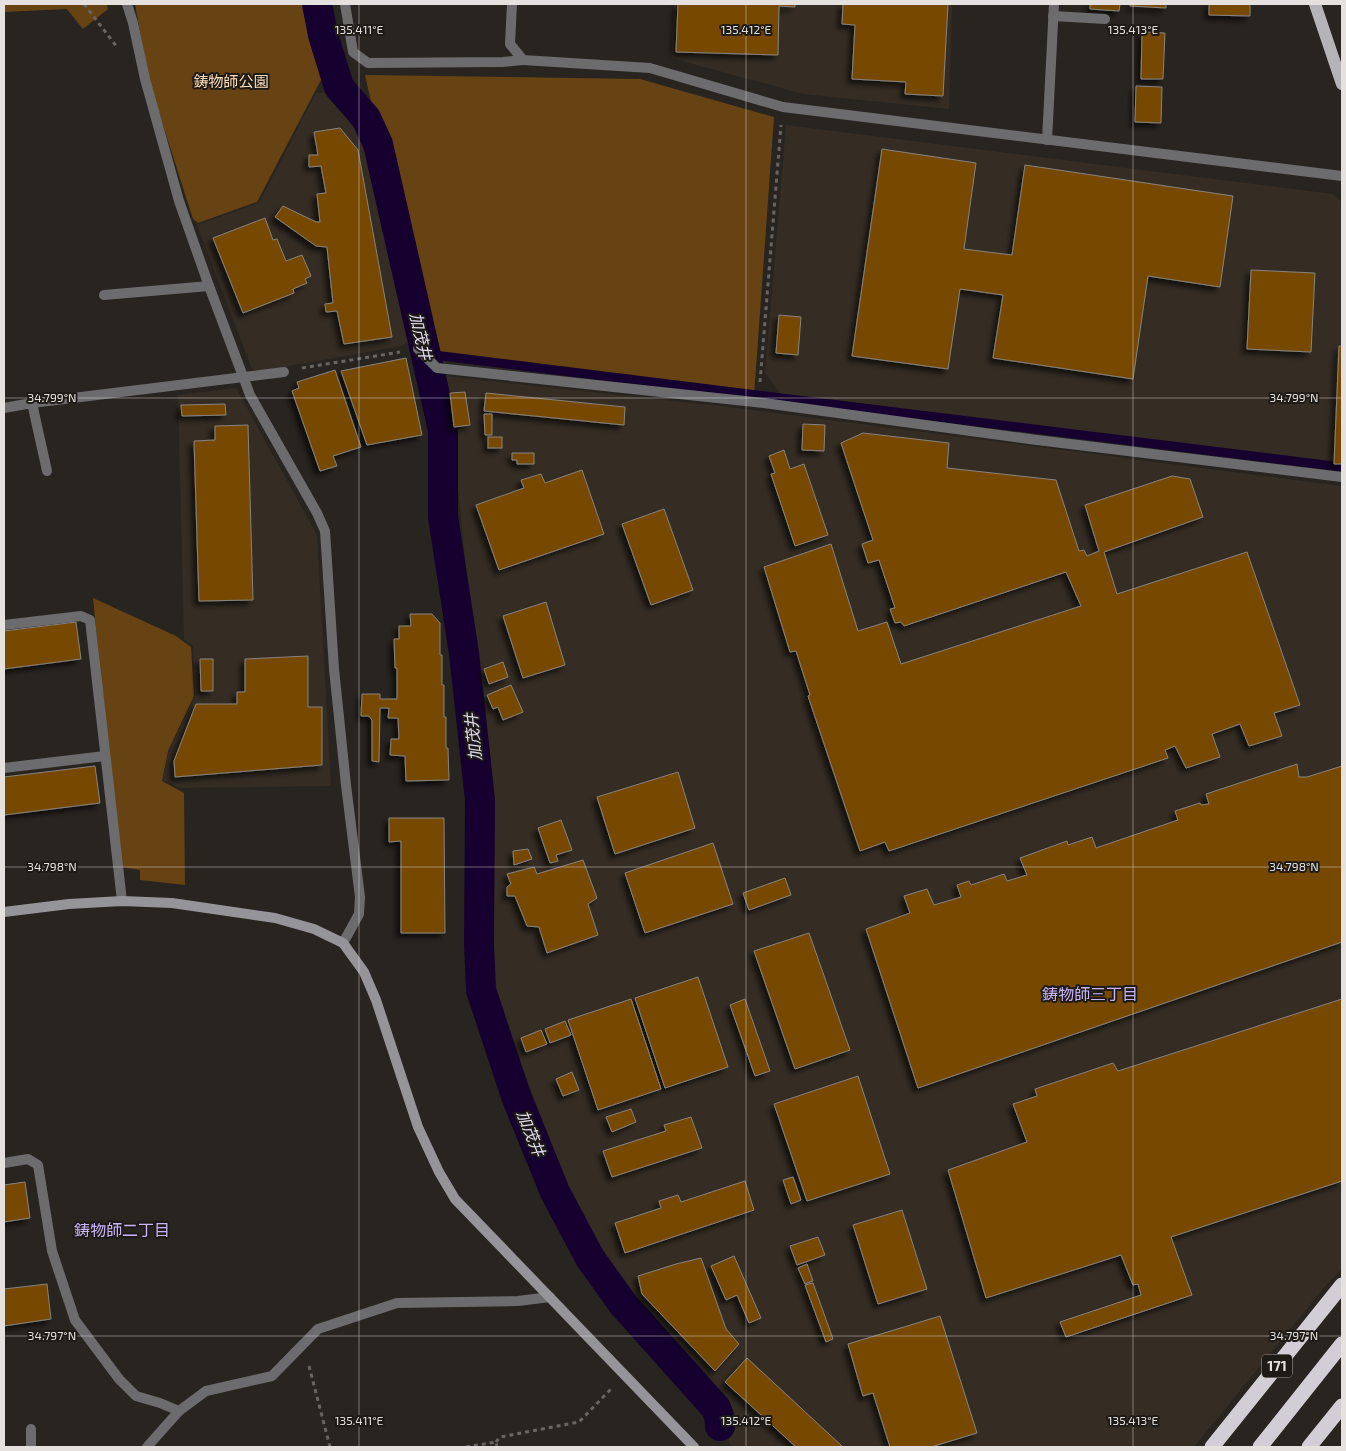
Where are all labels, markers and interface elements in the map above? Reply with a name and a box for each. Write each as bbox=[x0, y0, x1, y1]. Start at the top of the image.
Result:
text: 135.411°E bbox=[335, 22, 384, 36]
text: 135.412°E bbox=[721, 22, 772, 36]
text: 135.413°E bbox=[1108, 22, 1158, 36]
park label: 鋳物師公園 bbox=[193, 72, 269, 90]
water label: 加茂井 bbox=[407, 310, 437, 363]
text: 34.799°N bbox=[27, 390, 77, 404]
text: 34.799°N bbox=[1269, 390, 1319, 404]
water label: 加茂井 bbox=[460, 710, 484, 762]
text: 34.798°N bbox=[27, 859, 77, 873]
text: 34.798°N bbox=[1269, 859, 1319, 873]
district label: 鋳物師三丁目 bbox=[1042, 984, 1138, 1003]
water label: 加茂井 bbox=[514, 1107, 550, 1160]
district label: 鋳物師二丁目 bbox=[74, 1220, 170, 1239]
text: 34.797°N bbox=[28, 1328, 76, 1342]
text: 34.797°N bbox=[1270, 1328, 1318, 1342]
road number: 171 bbox=[1262, 1354, 1292, 1378]
text: 135.411°E bbox=[335, 1413, 384, 1427]
text: 135.412°E bbox=[721, 1413, 772, 1427]
text: 135.413°E bbox=[1108, 1413, 1158, 1427]

